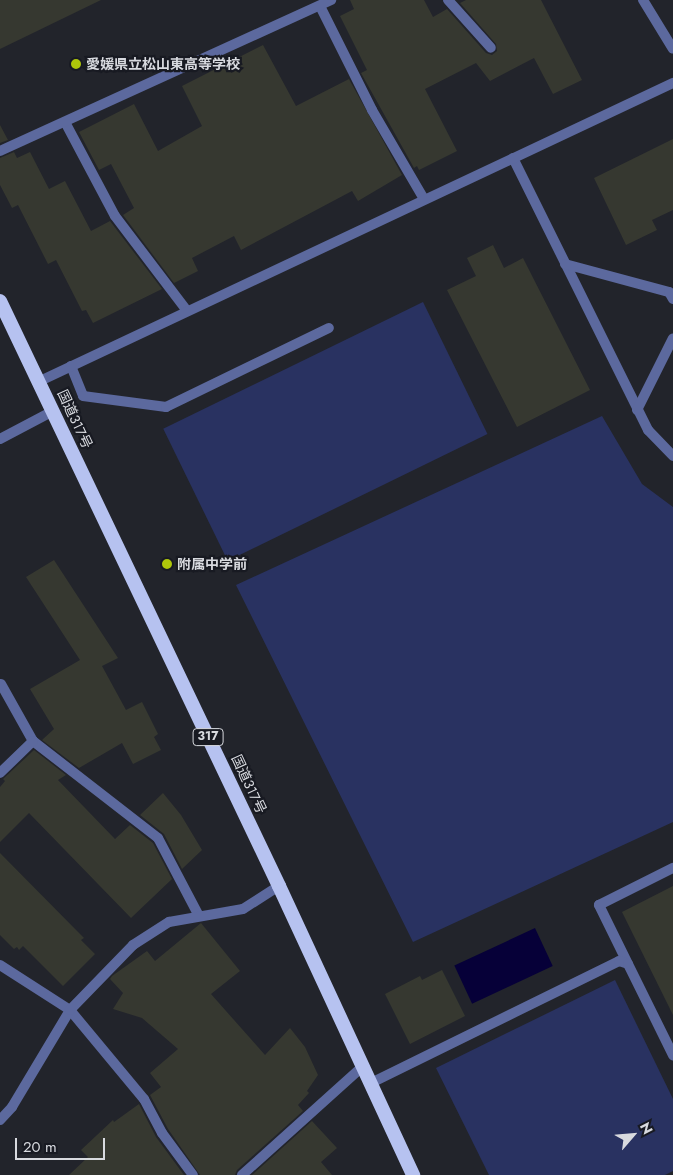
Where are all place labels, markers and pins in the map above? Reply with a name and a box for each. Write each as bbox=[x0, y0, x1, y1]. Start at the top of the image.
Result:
place label: 愛媛県立松山東高等学校 bbox=[86, 56, 240, 72]
marker: 愛媛県立松山東高等学校 bbox=[70, 58, 82, 70]
place label: 附属中学前 bbox=[177, 556, 247, 572]
marker: 附属中学前 bbox=[161, 558, 173, 570]

